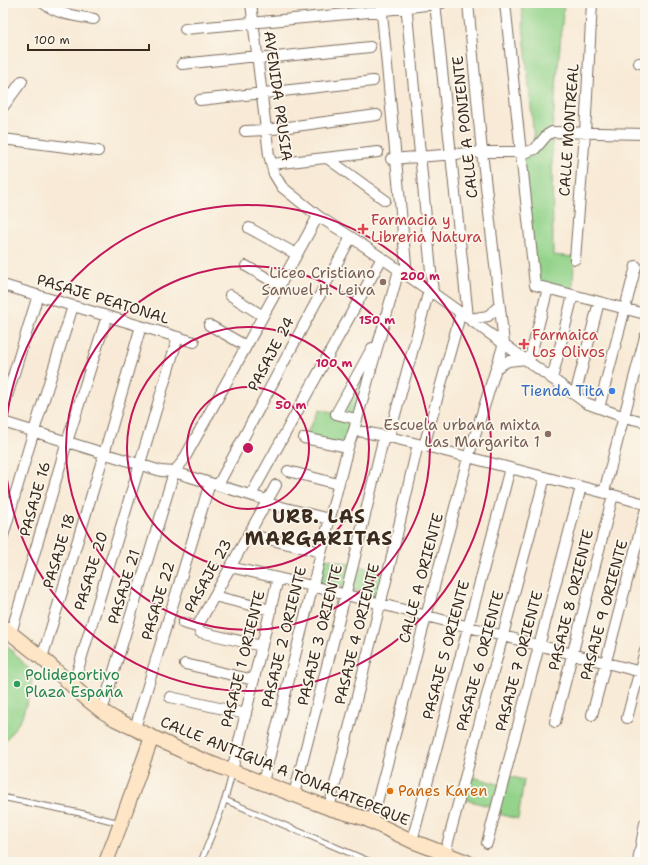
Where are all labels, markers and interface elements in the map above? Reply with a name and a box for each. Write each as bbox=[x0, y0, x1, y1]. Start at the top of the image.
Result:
scale bar bbox=[28, 26, 149, 52]
street label: AVENIDA PRUSIA bbox=[259, 30, 297, 162]
text: 100 m bbox=[34, 32, 70, 48]
street label: CALLE A PONIENTE bbox=[448, 55, 482, 199]
street label: CALLE MONTREAL bbox=[554, 63, 584, 197]
place label: Farmacia y Libreria Natura bbox=[371, 210, 482, 247]
marker: Farmacia y Libreria Natura bbox=[358, 224, 368, 234]
place label: Liceo Cristiano Samuel H. Leiva bbox=[262, 263, 376, 300]
text: 200 m bbox=[400, 268, 440, 284]
street label: PASAJE PEATONAL bbox=[34, 269, 172, 329]
marker: Liceo Cristiano Samuel H. Leiva bbox=[378, 277, 388, 287]
text: 150 m bbox=[359, 312, 395, 328]
street label: PASAJE 24 bbox=[243, 313, 299, 395]
place label: Farmaica Los Olivos bbox=[532, 325, 605, 362]
marker: Farmaica Los Olivos bbox=[519, 339, 529, 349]
text: 100 m bbox=[316, 355, 353, 371]
place label: Tienda Tita bbox=[521, 381, 605, 401]
marker: Tienda Tita bbox=[607, 386, 617, 396]
text: 50 m bbox=[276, 397, 307, 413]
place label: Escuela urbana mixta Las Margarita 1 bbox=[383, 415, 541, 452]
marker: Escuela urbana mixta Las Margarita 1 bbox=[543, 429, 553, 439]
centre of rings bbox=[241, 441, 255, 455]
street label: PASAJE 16 bbox=[15, 459, 55, 539]
district label: URB. LAS MARGARITAS bbox=[245, 504, 393, 551]
street label: PASAJE 18 bbox=[38, 511, 80, 591]
street label: CALLE A ORIENTE bbox=[394, 511, 448, 645]
street label: PASAJE 8 ORIENTE bbox=[544, 527, 598, 673]
street label: PASAJE 20 bbox=[70, 529, 112, 613]
street label: PASAJE 23 bbox=[180, 536, 236, 616]
street label: PASAJE 9 ORIENTE bbox=[576, 537, 632, 683]
street label: PASAJE 21 bbox=[103, 547, 145, 627]
street label: PASAJE 22 bbox=[137, 559, 179, 643]
street label: PASAJE 4 ORIENTE bbox=[330, 561, 384, 707]
street label: PASAJE 3 ORIENTE bbox=[293, 562, 347, 708]
street label: PASAJE 2 ORIENTE bbox=[257, 564, 311, 710]
street label: PASAJE 5 ORIENTE bbox=[418, 578, 474, 722]
street label: PASAJE 1 ORIENTE bbox=[216, 588, 270, 730]
street label: PASAJE 6 ORIENTE bbox=[452, 588, 508, 734]
street label: PASAJE 7 ORIENTE bbox=[491, 588, 547, 734]
place label: Polideportivo Plaza España bbox=[25, 665, 124, 702]
marker: Polideportivo Plaza España bbox=[12, 679, 22, 689]
street label: CALLE ANTIGUA A TONACATEPEQUE bbox=[157, 712, 413, 830]
place label: Panes Karen bbox=[398, 781, 487, 801]
marker: Panes Karen bbox=[385, 786, 395, 796]

